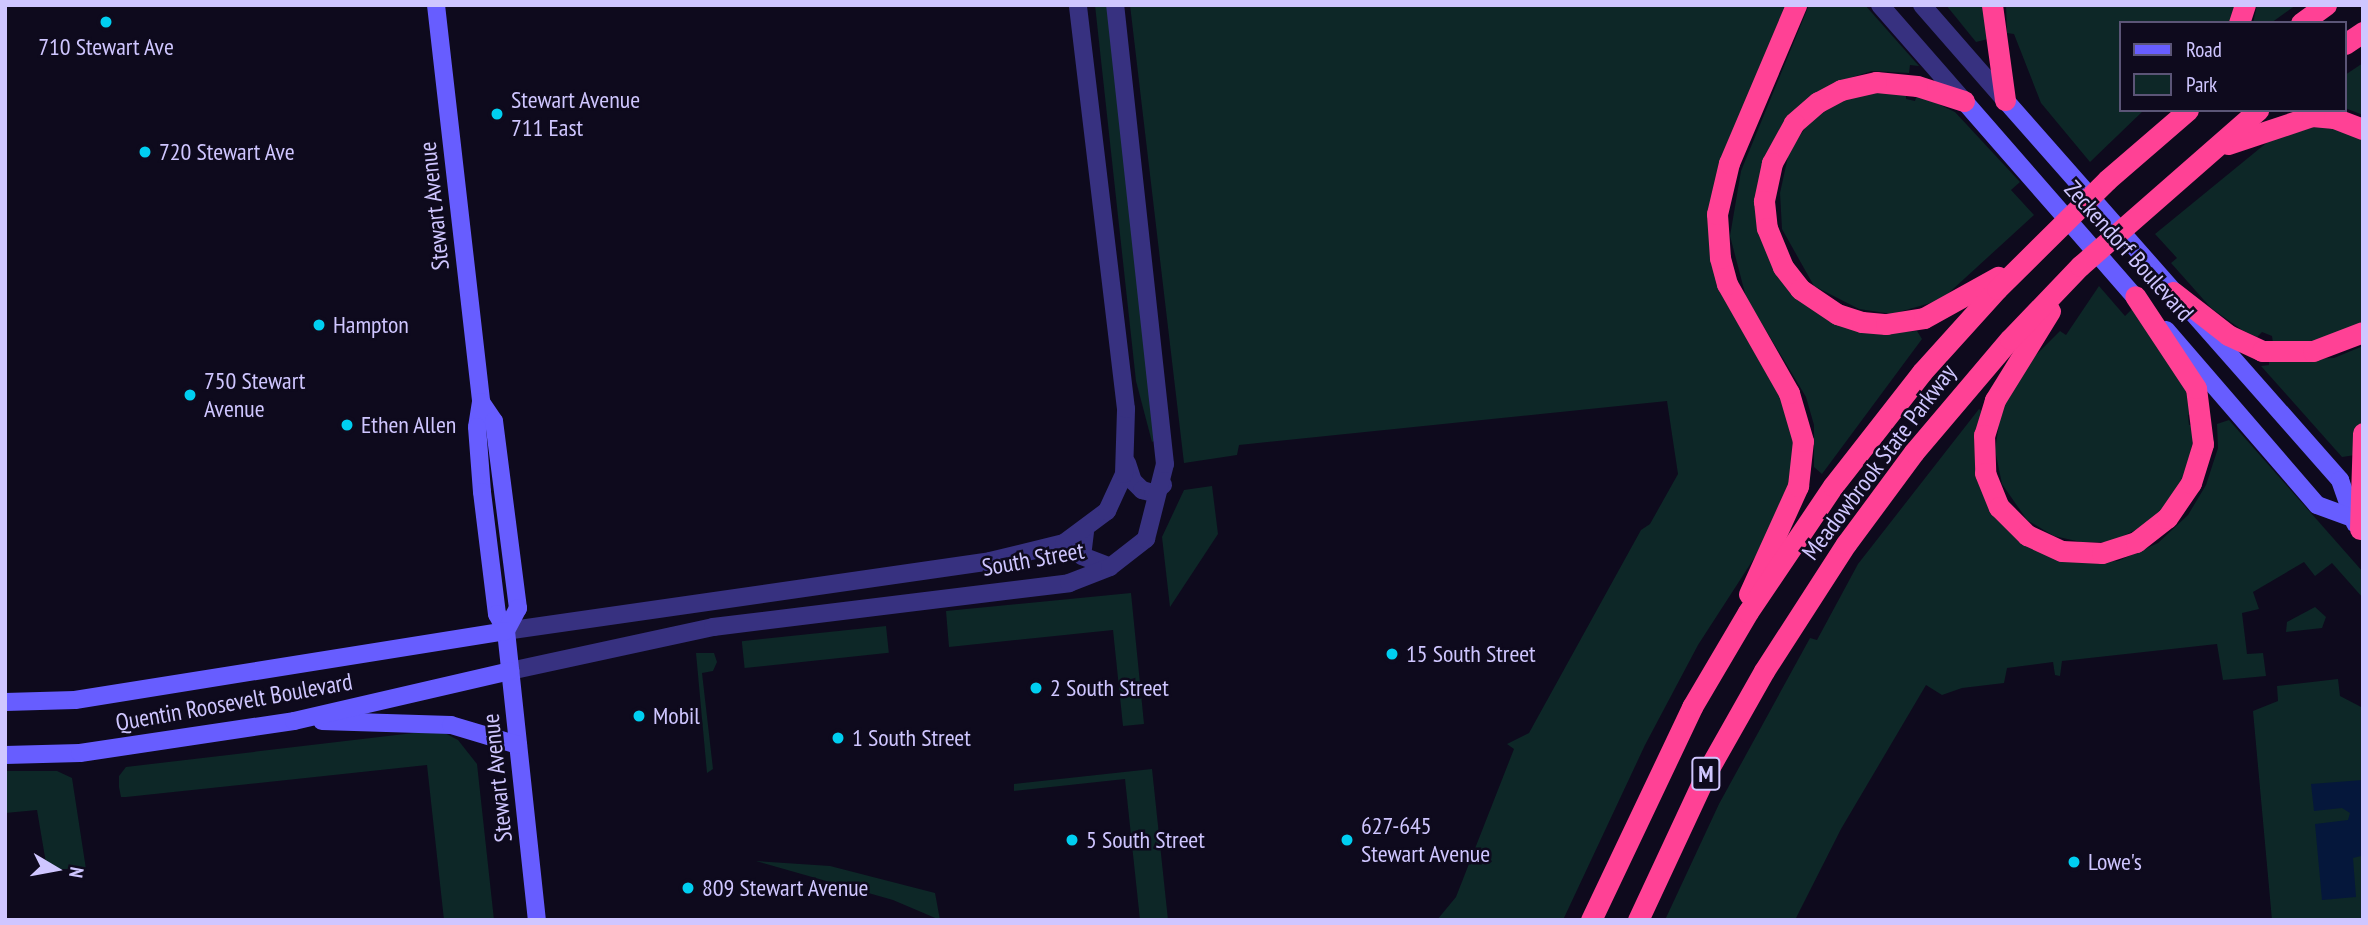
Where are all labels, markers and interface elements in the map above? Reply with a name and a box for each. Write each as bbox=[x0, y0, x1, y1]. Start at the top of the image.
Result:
marker: 710 Stewart Ave bbox=[98, 14, 114, 30]
legend bbox=[2120, 21, 2347, 112]
place label: 710 Stewart Ave bbox=[38, 33, 174, 61]
text: Road bbox=[2186, 36, 2222, 63]
text: Park bbox=[2186, 71, 2217, 98]
place label: Stewart Avenue 711 East bbox=[511, 86, 641, 142]
marker: Stewart Avenue 711 East bbox=[489, 106, 505, 122]
place label: 720 Stewart Ave bbox=[159, 138, 295, 166]
street label: Stewart Avenue bbox=[413, 140, 455, 272]
marker: 720 Stewart Ave bbox=[137, 144, 153, 160]
street label: Zeckendorf Boulevard bbox=[2058, 175, 2200, 327]
place label: Hampton bbox=[333, 311, 409, 339]
marker: Hampton bbox=[311, 317, 327, 333]
street label: Meadowbrook State Parkway bbox=[1796, 358, 1962, 566]
place label: 750 Stewart Avenue bbox=[204, 367, 305, 423]
marker: 750 Stewart Avenue bbox=[182, 387, 198, 403]
place label: Ethen Allen bbox=[361, 411, 457, 439]
marker: Ethen Allen bbox=[339, 417, 355, 433]
street label: South Street bbox=[980, 536, 1086, 582]
place label: 15 South Street bbox=[1406, 640, 1536, 668]
marker: 15 South Street bbox=[1384, 646, 1400, 662]
street label: Quentin Roosevelt Boulevard bbox=[113, 667, 355, 737]
place label: 2 South Street bbox=[1050, 674, 1169, 702]
marker: 2 South Street bbox=[1028, 680, 1044, 696]
place label: Mobil bbox=[653, 702, 700, 730]
marker: Mobil bbox=[631, 708, 647, 724]
street label: Stewart Avenue bbox=[476, 712, 518, 844]
place label: 1 South Street bbox=[852, 724, 971, 752]
marker: 1 South Street bbox=[830, 730, 846, 746]
road number: M bbox=[1690, 754, 1722, 794]
place label: 627-645 Stewart Avenue bbox=[1361, 812, 1491, 868]
place label: 5 South Street bbox=[1086, 826, 1205, 854]
marker: 5 South Street bbox=[1064, 832, 1080, 848]
marker: 627-645 Stewart Avenue bbox=[1339, 832, 1355, 848]
north arrow bbox=[21, 834, 91, 904]
place label: Lowe's bbox=[2088, 848, 2142, 876]
marker: Lowe's bbox=[2066, 854, 2082, 870]
text: N bbox=[64, 866, 89, 880]
place label: 809 Stewart Avenue bbox=[702, 874, 869, 902]
marker: 809 Stewart Avenue bbox=[680, 880, 696, 896]

